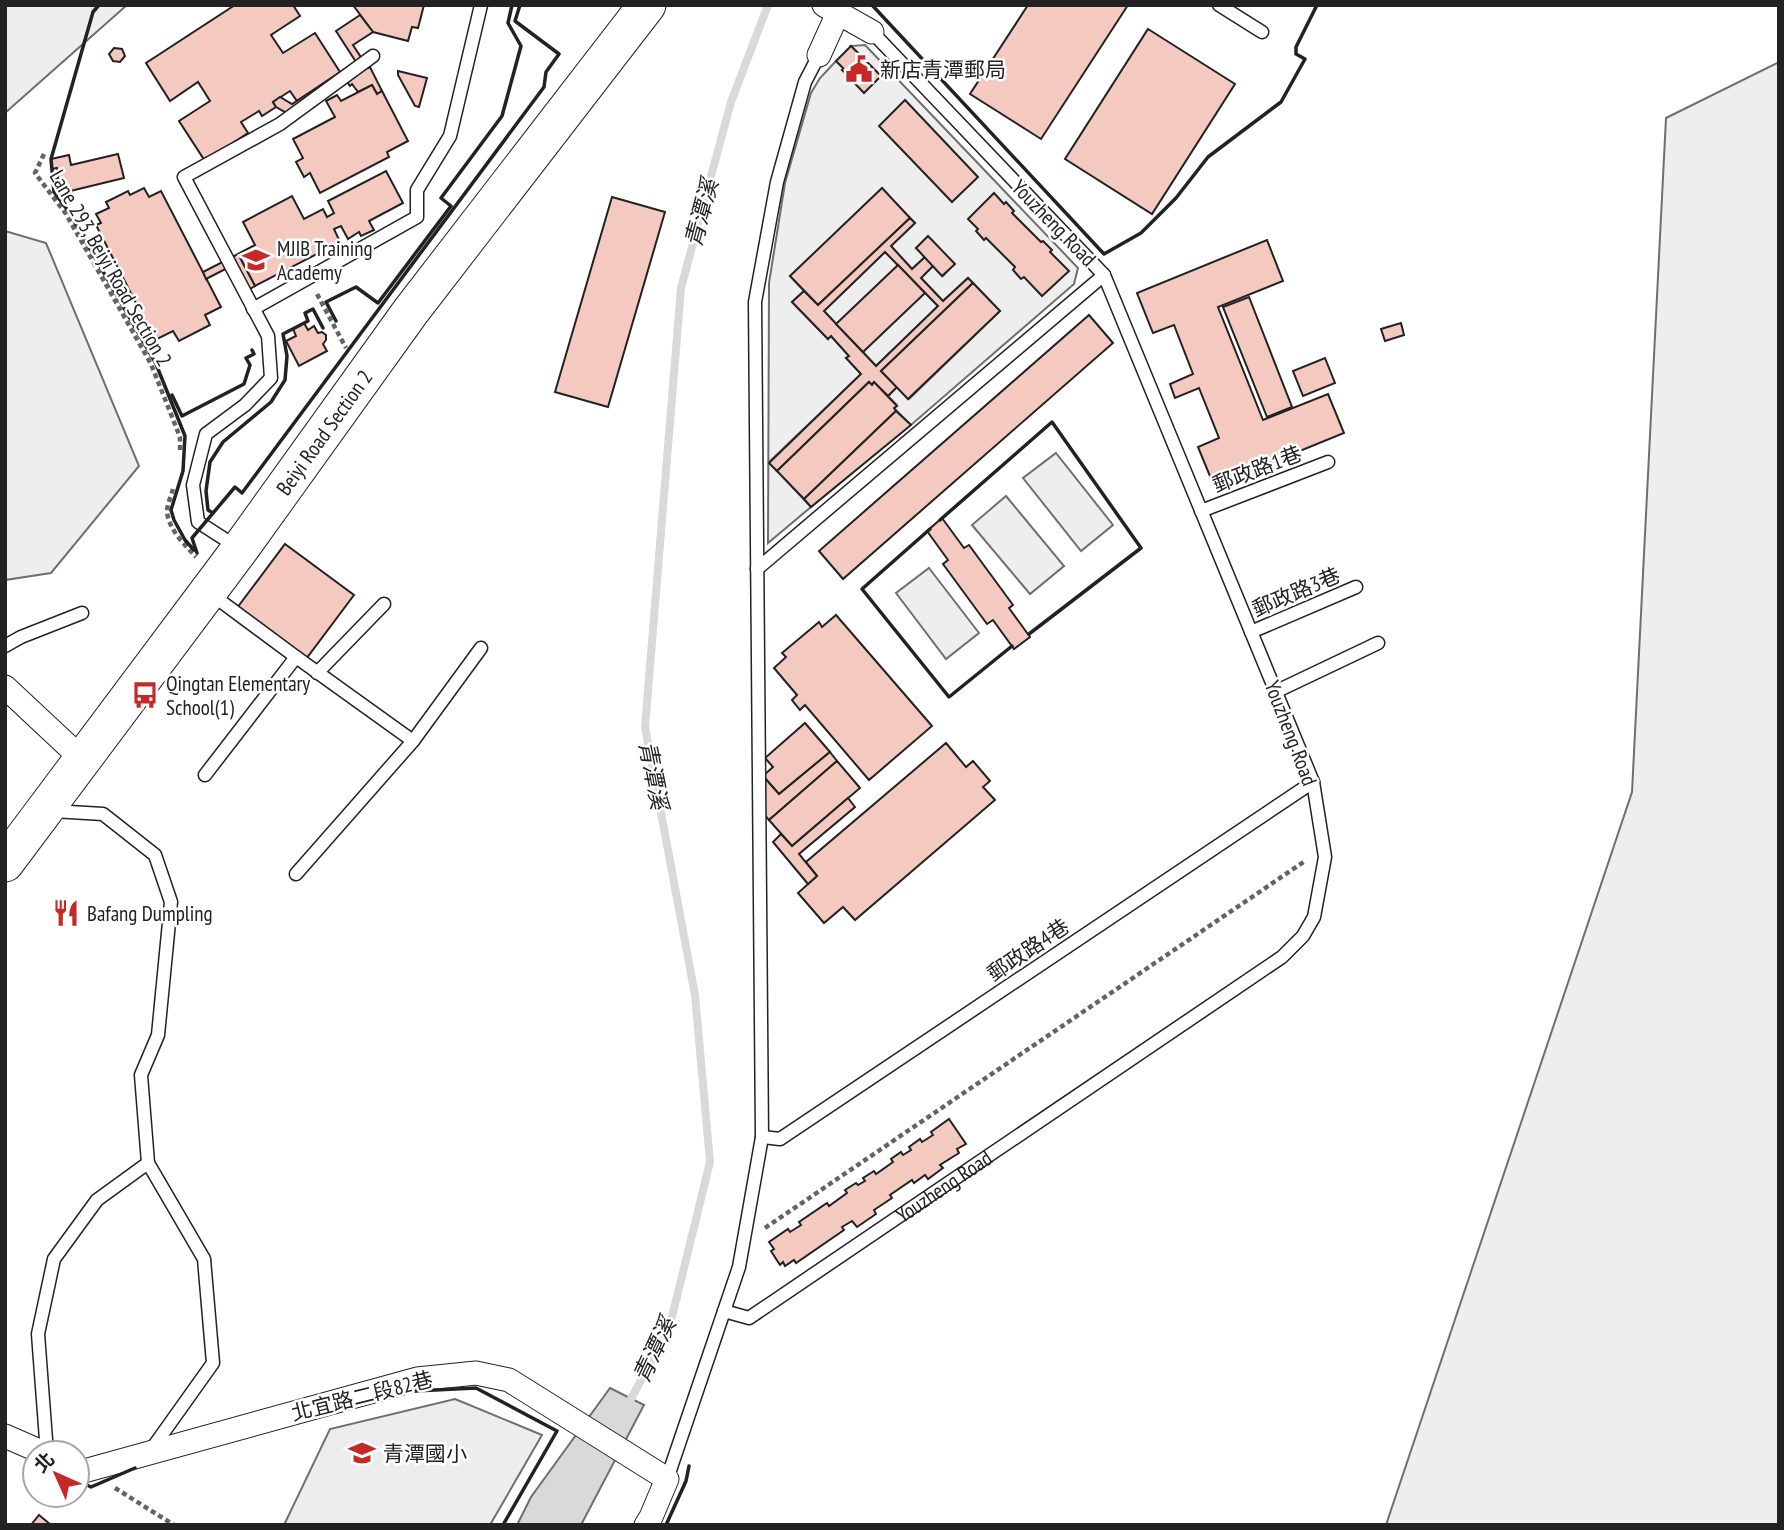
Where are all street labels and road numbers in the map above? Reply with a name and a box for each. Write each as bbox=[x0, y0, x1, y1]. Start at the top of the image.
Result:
street label: Lane 293, Beiyi Road Section 2 bbox=[44, 165, 178, 371]
street label: Youzheng Road bbox=[1006, 174, 1102, 272]
street label: Beiyi Road Section 2 bbox=[270, 364, 378, 500]
street label: 郵政路1巷 bbox=[1209, 440, 1305, 498]
street label: 郵政路3巷 bbox=[1248, 561, 1344, 623]
street label: Youzheng Road bbox=[1259, 677, 1323, 789]
street label: 郵政路4巷 bbox=[982, 913, 1074, 987]
street label: Youzheng Road bbox=[890, 1144, 997, 1228]
street label: 北宜路二段82巷 bbox=[288, 1365, 436, 1427]

